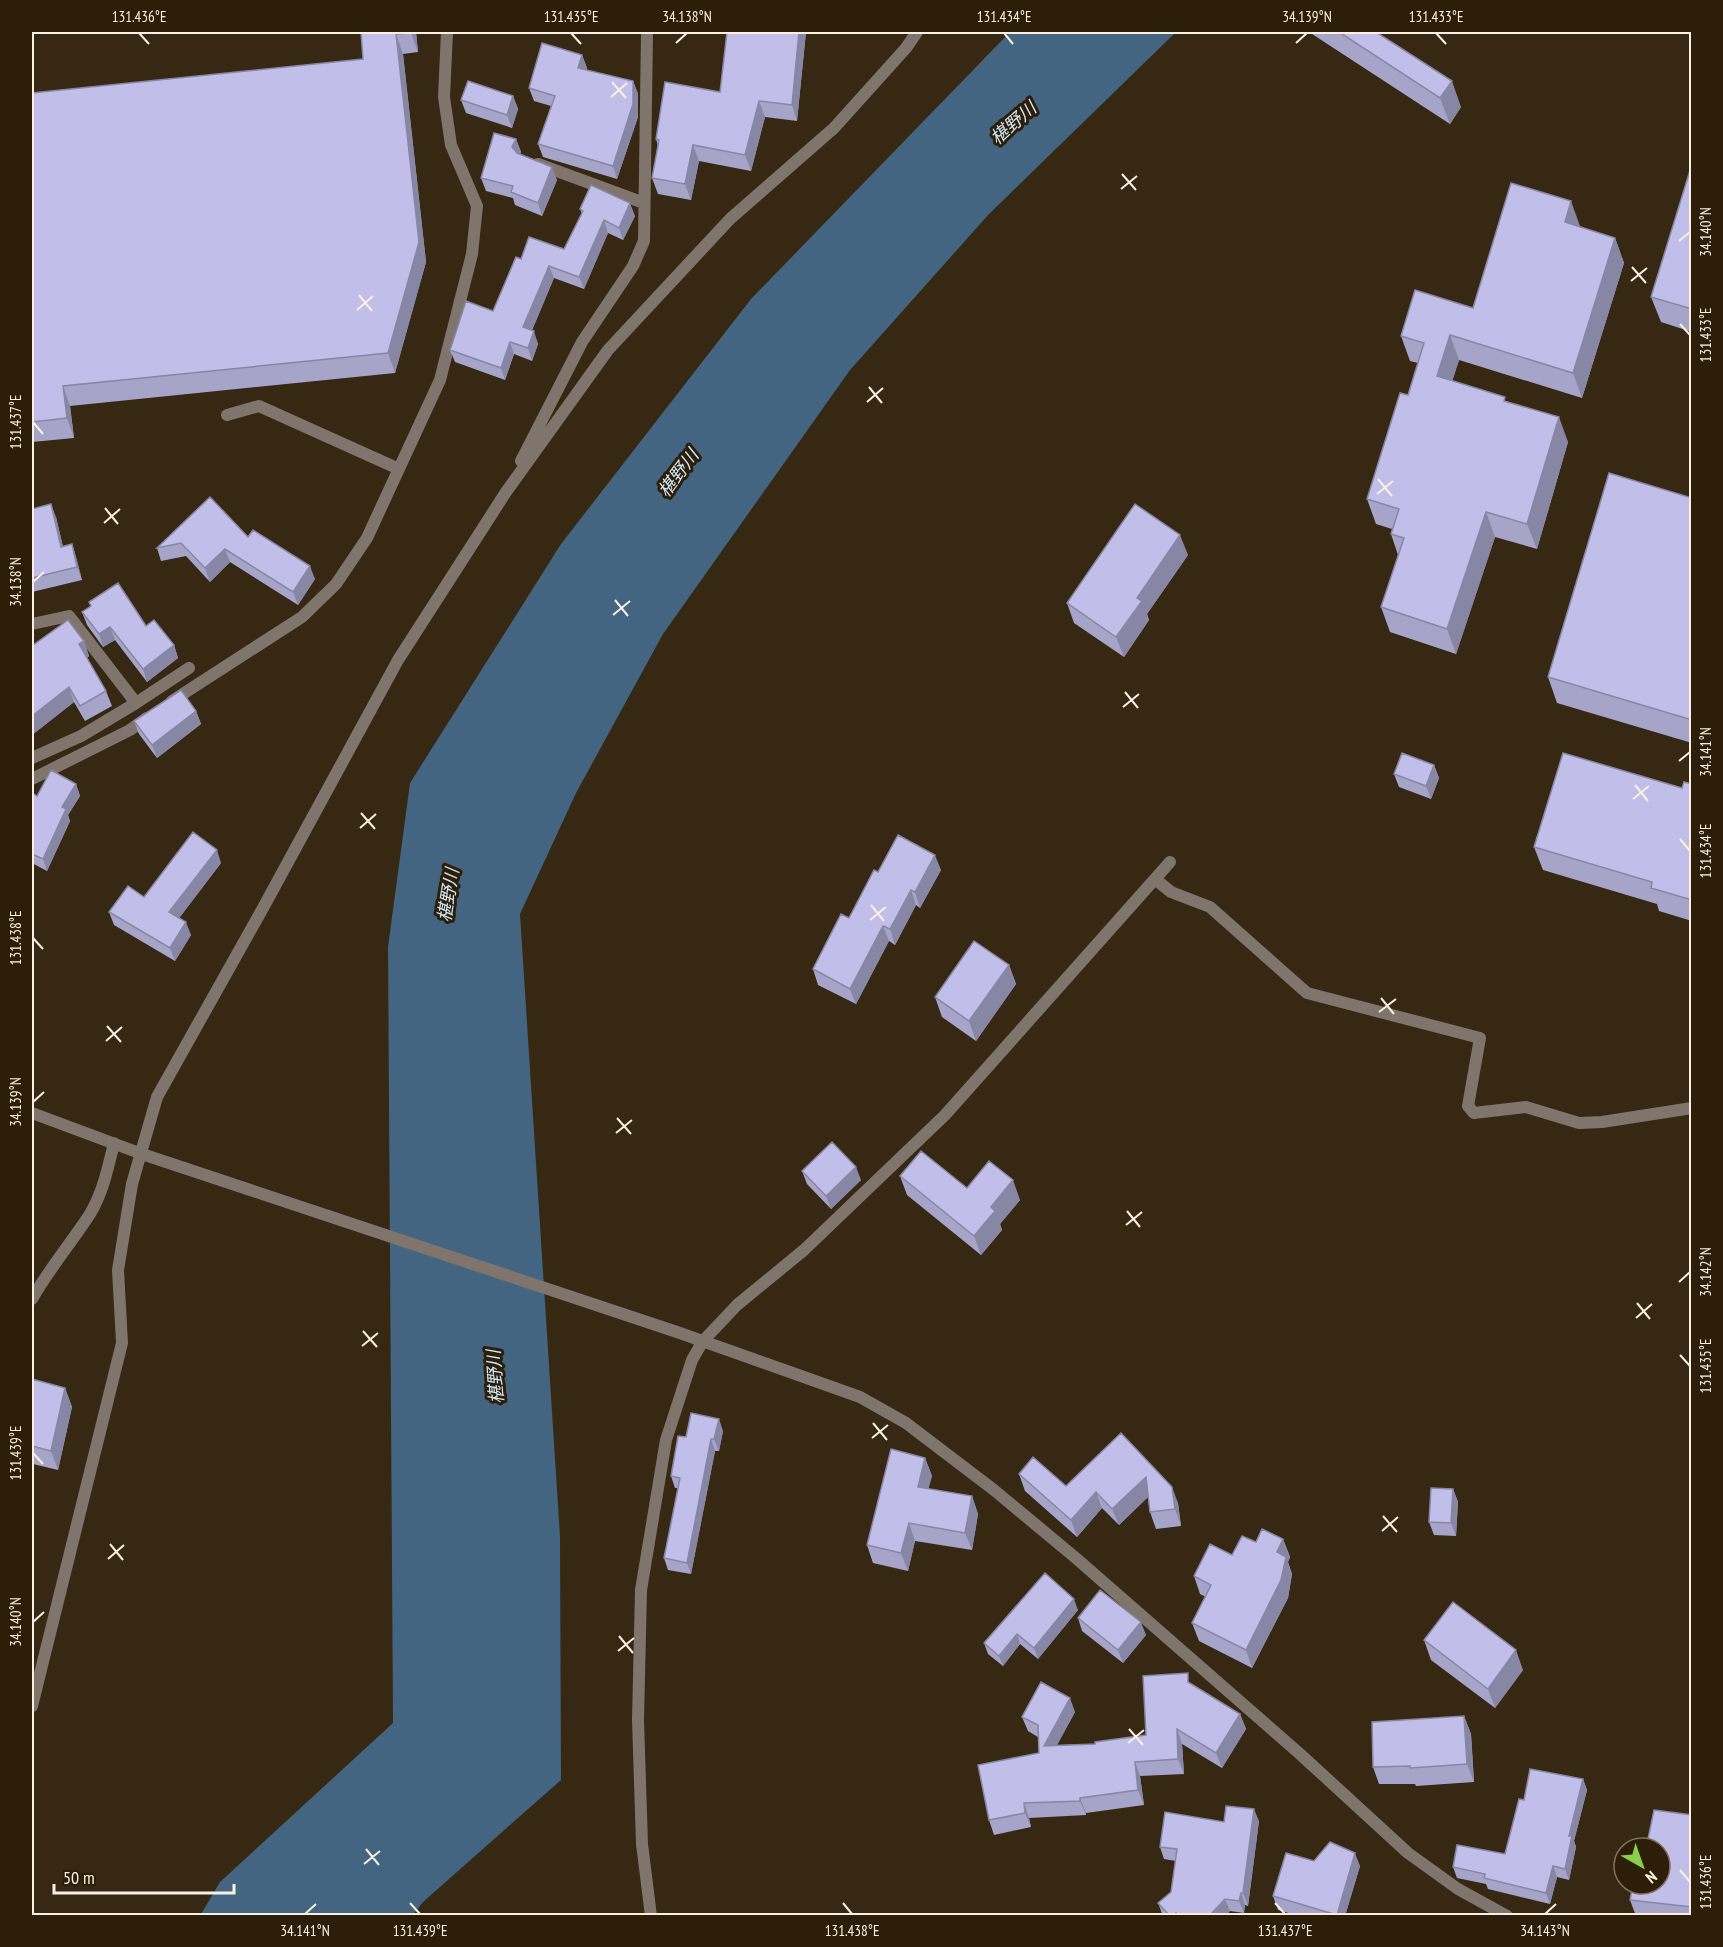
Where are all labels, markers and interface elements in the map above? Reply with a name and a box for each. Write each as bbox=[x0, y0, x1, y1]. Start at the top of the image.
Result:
text: 131.436°E bbox=[112, 7, 166, 26]
text: 131.435°E bbox=[544, 7, 598, 26]
text: 34.138°N bbox=[662, 7, 712, 26]
text: 131.434°E bbox=[977, 7, 1031, 26]
text: 34.139°N bbox=[1282, 7, 1332, 26]
text: 131.433°E bbox=[1409, 7, 1463, 26]
water label: 椹野川 bbox=[985, 95, 1042, 149]
text: 34.140°N bbox=[1696, 207, 1715, 257]
text: 131.433°E bbox=[1696, 308, 1715, 362]
text: 131.437°E bbox=[6, 395, 25, 449]
water label: 椹野川 bbox=[653, 443, 705, 501]
text: 34.138°N bbox=[6, 557, 25, 607]
text: 34.141°N bbox=[1696, 727, 1715, 777]
text: 131.434°E bbox=[1696, 824, 1715, 878]
water label: 椹野川 bbox=[432, 865, 464, 923]
text: 131.438°E bbox=[6, 911, 25, 965]
text: 34.139°N bbox=[6, 1077, 25, 1127]
text: 34.142°N bbox=[1696, 1247, 1715, 1297]
text: 131.435°E bbox=[1696, 1339, 1715, 1393]
water label: 椹野川 bbox=[482, 1347, 508, 1405]
text: 131.439°E bbox=[6, 1426, 25, 1480]
text: 34.140°N bbox=[6, 1597, 25, 1647]
north arrow bbox=[1612, 1836, 1672, 1896]
text: 131.436°E bbox=[1696, 1855, 1715, 1909]
scale bar bbox=[54, 1857, 234, 1895]
text: 50 m bbox=[63, 1866, 95, 1889]
text: N bbox=[1642, 1867, 1661, 1888]
text: 34.141°N bbox=[280, 1921, 330, 1940]
text: 131.439°E bbox=[393, 1921, 447, 1940]
text: 131.438°E bbox=[825, 1921, 879, 1940]
text: 131.437°E bbox=[1258, 1921, 1312, 1940]
text: 34.143°N bbox=[1520, 1921, 1570, 1940]

